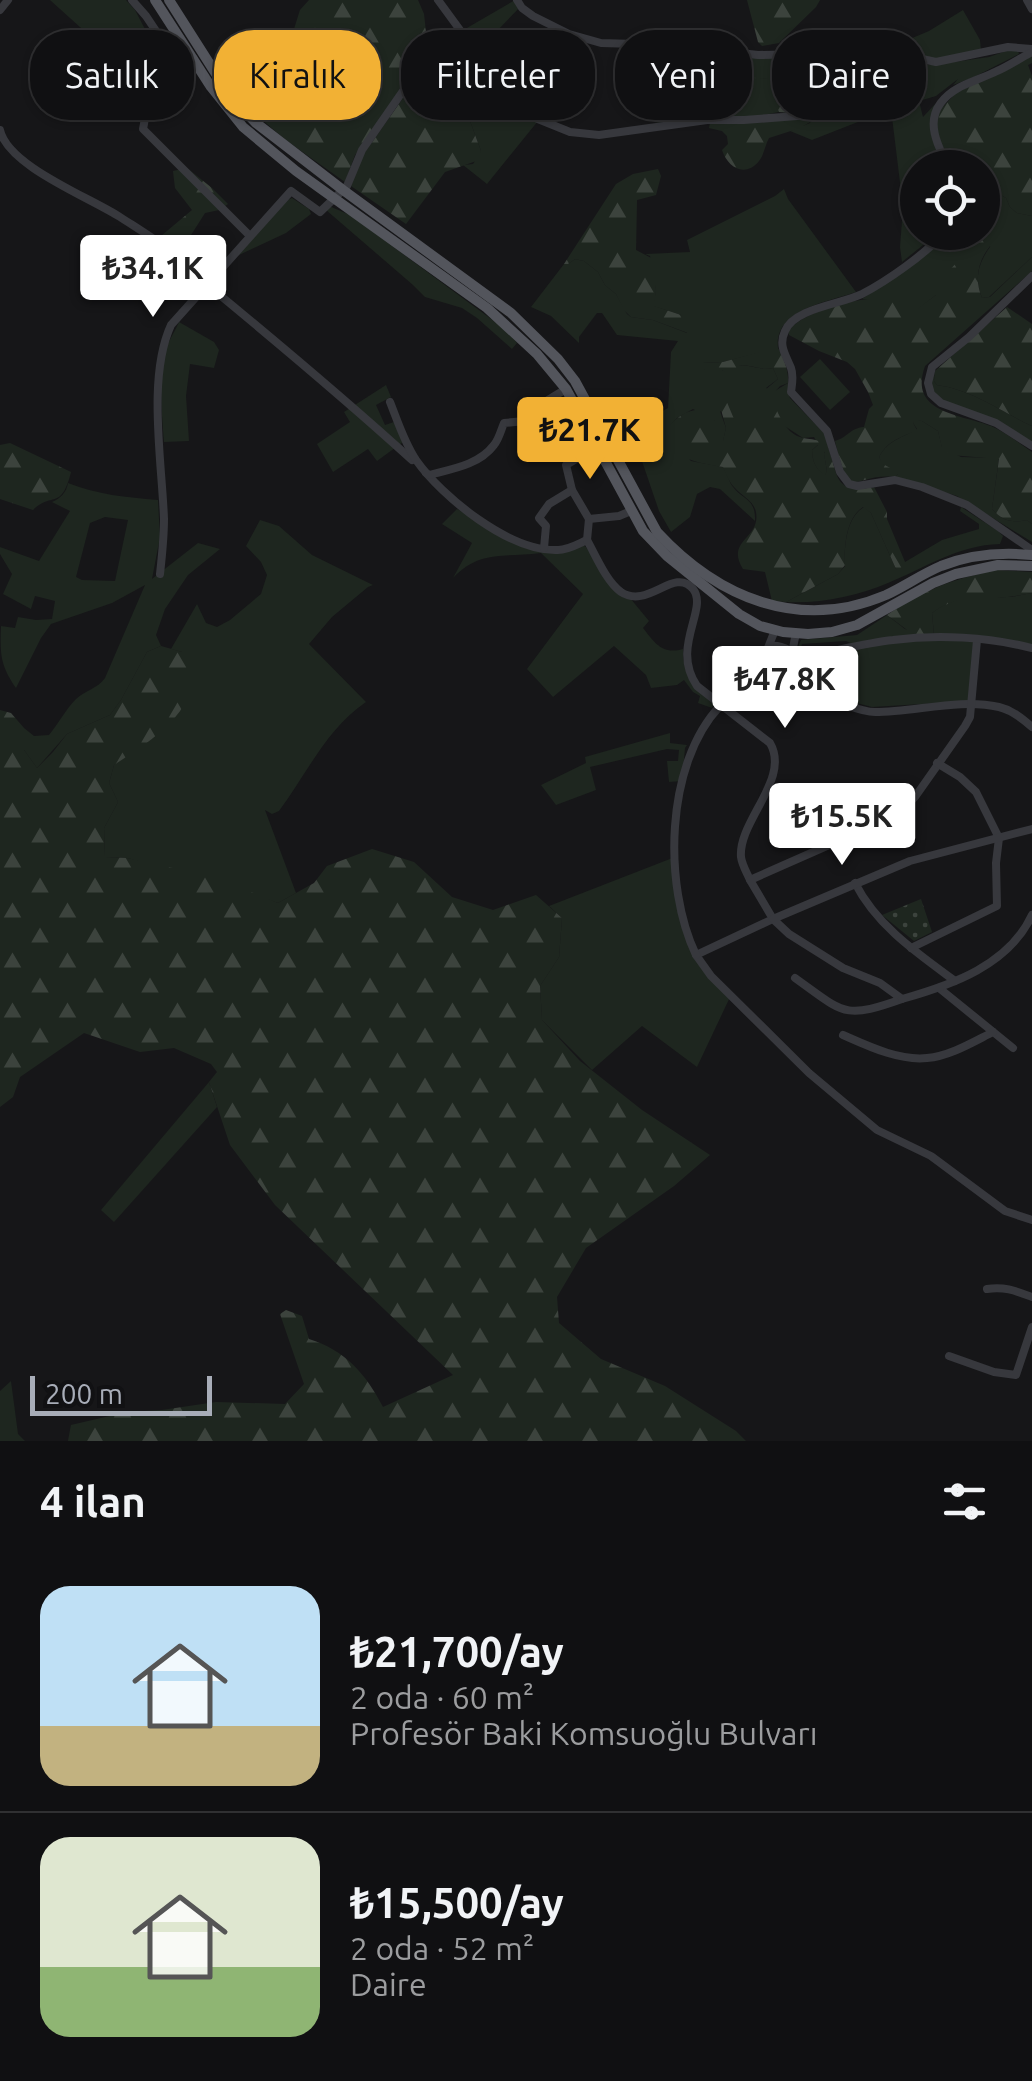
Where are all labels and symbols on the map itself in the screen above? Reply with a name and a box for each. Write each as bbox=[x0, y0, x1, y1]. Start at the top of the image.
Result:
pin: ₺34.1K bbox=[72, 235, 234, 320]
pin: ₺21.7K bbox=[509, 397, 671, 482]
pin: ₺47.8K bbox=[704, 646, 866, 731]
pin: ₺15.5K bbox=[761, 783, 923, 868]
scale bar bbox=[30, 1371, 212, 1416]

